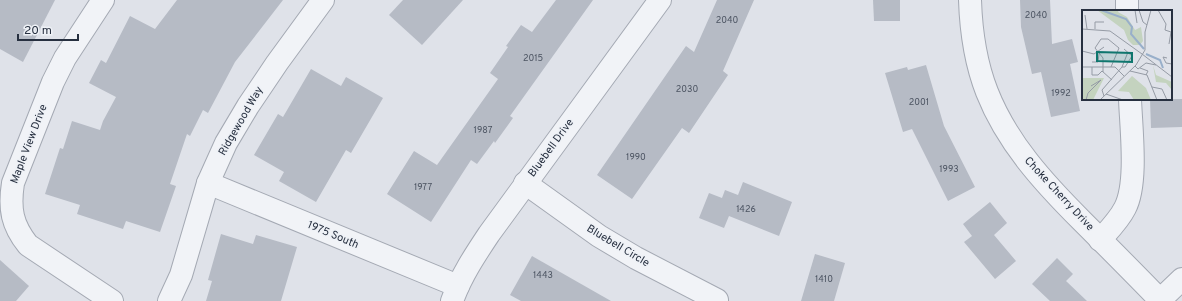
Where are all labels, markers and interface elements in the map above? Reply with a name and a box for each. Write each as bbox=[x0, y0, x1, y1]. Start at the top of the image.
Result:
house number: 2040 bbox=[1025, 10, 1048, 21]
inset map bbox=[1082, 10, 1172, 100]
house number: 2040 bbox=[716, 15, 739, 26]
scale bar bbox=[18, 16, 78, 42]
text: 20 m bbox=[24, 23, 52, 39]
house number: 2015 bbox=[523, 53, 543, 64]
street label: Ridgewood Way bbox=[216, 84, 267, 158]
house number: 2030 bbox=[676, 84, 698, 95]
house number: 1992 bbox=[1051, 88, 1071, 99]
house number: 2001 bbox=[909, 97, 929, 108]
street label: Maple View Drive bbox=[7, 102, 51, 186]
street label: Bluebell Drive bbox=[525, 116, 577, 180]
house number: 1987 bbox=[474, 125, 493, 136]
house number: 1990 bbox=[626, 152, 646, 163]
street label: Choke Cherry Drive bbox=[1021, 154, 1097, 234]
house number: 1993 bbox=[939, 164, 959, 175]
house number: 1977 bbox=[414, 182, 432, 193]
house number: 1426 bbox=[736, 204, 756, 215]
street label: 1975 South bbox=[305, 218, 361, 252]
street label: Bluebell Circle bbox=[584, 222, 652, 270]
house number: 1443 bbox=[533, 270, 553, 281]
house number: 1410 bbox=[815, 274, 833, 285]

